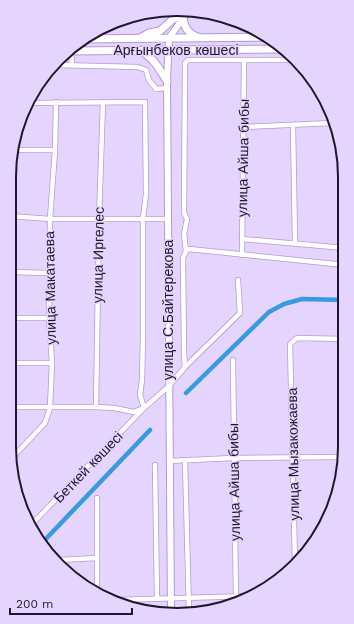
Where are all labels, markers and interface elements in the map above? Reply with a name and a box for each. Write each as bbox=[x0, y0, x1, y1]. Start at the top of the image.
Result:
street label: Арғынбеков көшесі bbox=[114, 42, 239, 58]
street label: улица Айша бибы bbox=[234, 99, 252, 217]
street label: улица Иргелес bbox=[89, 207, 107, 303]
street label: улица Макатаева bbox=[41, 231, 59, 345]
street label: улица С.Байтерекова bbox=[160, 239, 176, 380]
street label: улица Мызакожаева bbox=[284, 387, 302, 521]
street label: улица Айша бибы bbox=[225, 423, 243, 541]
street label: Беткей көшесі bbox=[50, 428, 126, 506]
scale bar bbox=[10, 590, 132, 616]
text: 200 m bbox=[16, 597, 53, 611]

